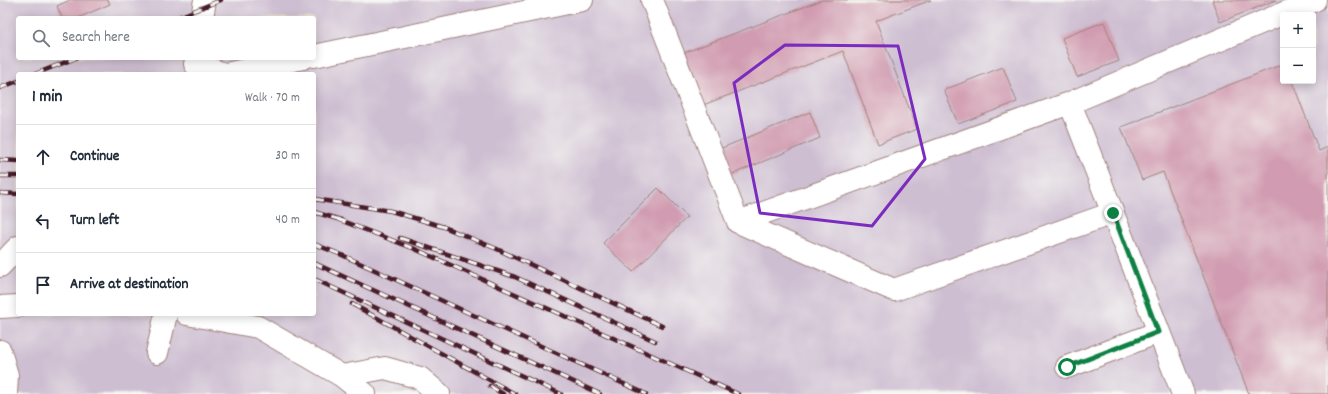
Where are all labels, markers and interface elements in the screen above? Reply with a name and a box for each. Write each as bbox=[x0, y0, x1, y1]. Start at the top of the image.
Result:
map controls bbox=[1280, 12, 1316, 84]
button: + bbox=[1280, 12, 1316, 48]
search box bbox=[16, 16, 316, 60]
icon: search bbox=[30, 27, 52, 49]
text: Search here bbox=[62, 27, 130, 49]
button: − bbox=[1280, 48, 1316, 84]
text: 1 min bbox=[32, 86, 62, 110]
text: Walk · 70 m bbox=[245, 89, 300, 108]
icon: ahead bbox=[32, 146, 54, 168]
text: Continue bbox=[70, 146, 119, 168]
text: 30 m bbox=[275, 147, 300, 166]
route end bbox=[1104, 204, 1122, 222]
icon: left bbox=[32, 210, 54, 232]
text: Turn left bbox=[70, 210, 119, 232]
text: 40 m bbox=[276, 211, 300, 230]
icon: arrive bbox=[32, 274, 54, 296]
text: Arrive at destination bbox=[70, 274, 188, 296]
route start bbox=[1058, 358, 1076, 376]

